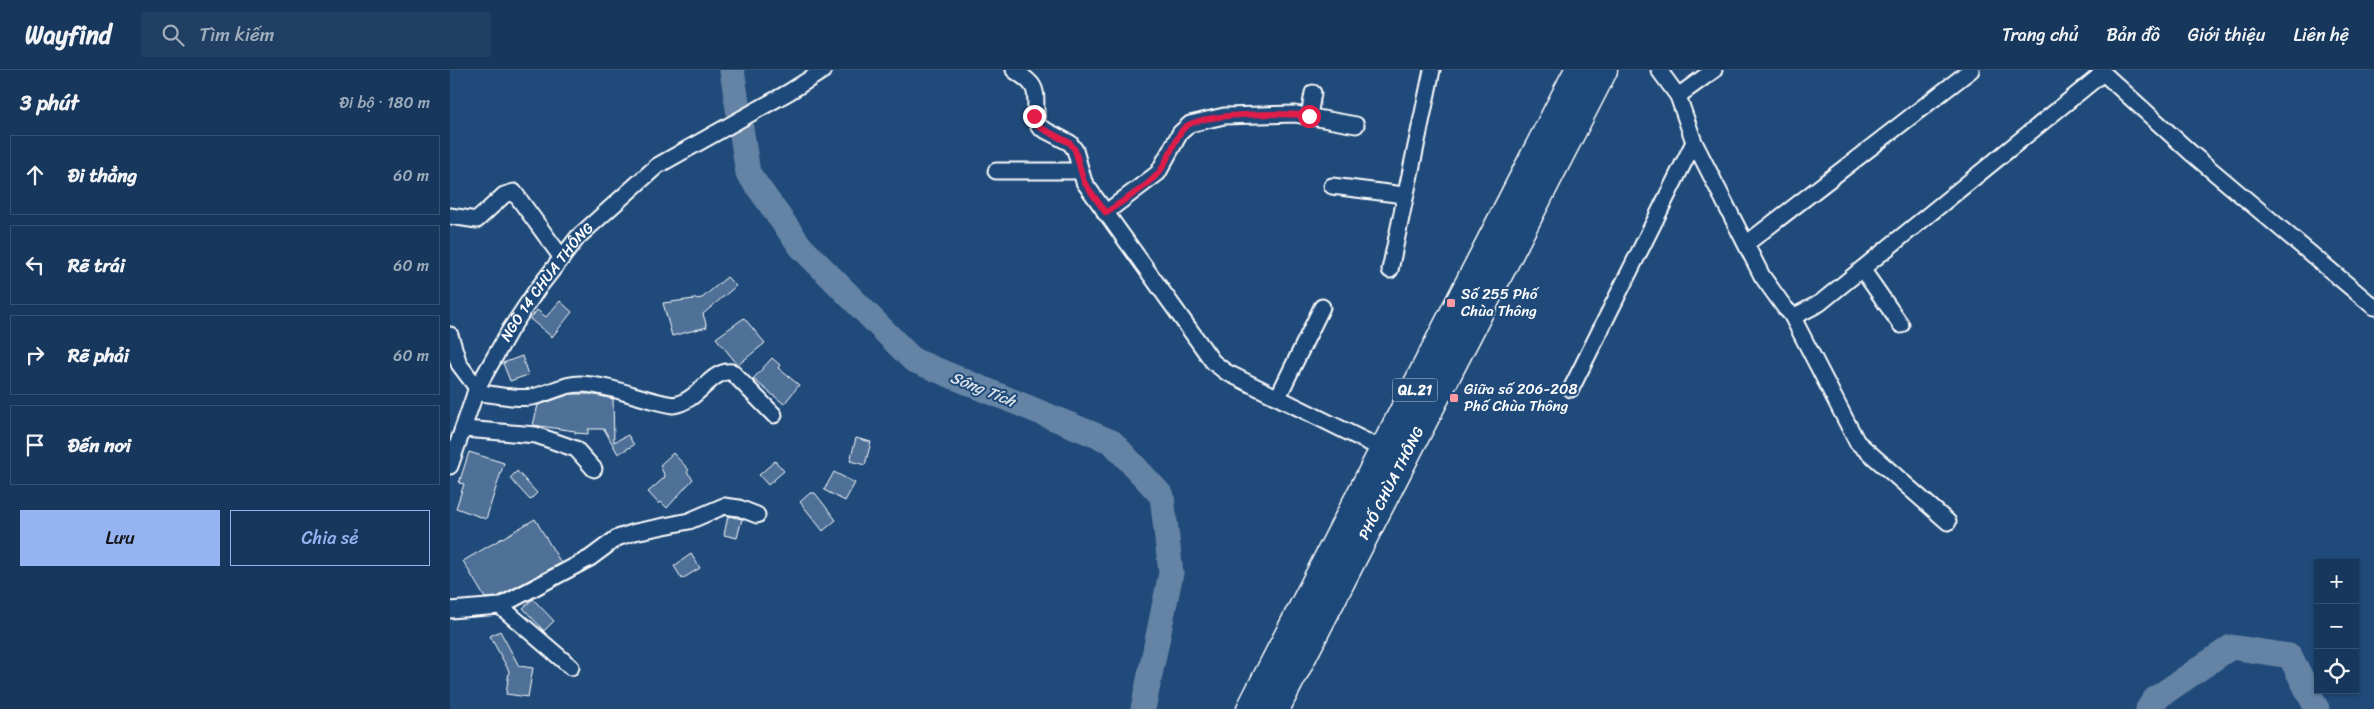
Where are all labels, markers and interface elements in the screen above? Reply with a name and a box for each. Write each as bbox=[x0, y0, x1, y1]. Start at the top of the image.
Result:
search box bbox=[141, 12, 491, 57]
text: Wayfind bbox=[25, 14, 111, 56]
text: Tìm kiếm bbox=[199, 18, 274, 51]
text: Trang chủ bbox=[2002, 19, 2078, 51]
text: Bản đồ bbox=[2106, 19, 2160, 51]
text: Giới thiệu bbox=[2188, 19, 2265, 51]
text: Liên hệ bbox=[2293, 19, 2349, 51]
icon: search bbox=[159, 21, 187, 49]
text: 3 phút bbox=[20, 84, 79, 122]
text: Đi bộ · 180 m bbox=[339, 88, 430, 117]
route end bbox=[1023, 105, 1046, 128]
route start bbox=[1298, 105, 1321, 128]
text: Đi thẳng bbox=[68, 159, 137, 192]
icon: ahead bbox=[21, 161, 49, 189]
text: 60 m bbox=[393, 161, 429, 190]
street label: NGÕ 14 CHÙA THÔNG bbox=[493, 215, 600, 346]
text: Rẽ trái bbox=[68, 249, 125, 282]
icon: left bbox=[21, 251, 49, 279]
text: 60 m bbox=[393, 251, 429, 280]
place label: Số 255 Phố Chùa Thông bbox=[1461, 281, 1540, 324]
marker: Số 255 Phố Chùa Thông bbox=[1445, 297, 1457, 309]
text: Rẽ phải bbox=[68, 339, 129, 372]
icon: right bbox=[21, 341, 49, 369]
text: 60 m bbox=[393, 341, 429, 370]
water label: Sông Tích bbox=[946, 363, 1022, 416]
place label: Giữa số 206-208 Phố Chùa Thông bbox=[1464, 376, 1578, 419]
road number: QL.21 bbox=[1392, 378, 1438, 402]
marker: Giữa số 206-208 Phố Chùa Thông bbox=[1448, 392, 1460, 404]
street label: PHỐ CHÙA THÔNG bbox=[1351, 422, 1431, 544]
text: Đến nơi bbox=[68, 429, 131, 462]
icon: arrive bbox=[21, 431, 49, 459]
button: Lưu bbox=[20, 510, 220, 566]
button: Chia sẻ bbox=[230, 510, 430, 566]
map controls bbox=[2314, 559, 2359, 694]
button: + bbox=[2314, 559, 2359, 604]
button: − bbox=[2314, 604, 2359, 649]
button: locate bbox=[2314, 649, 2359, 694]

